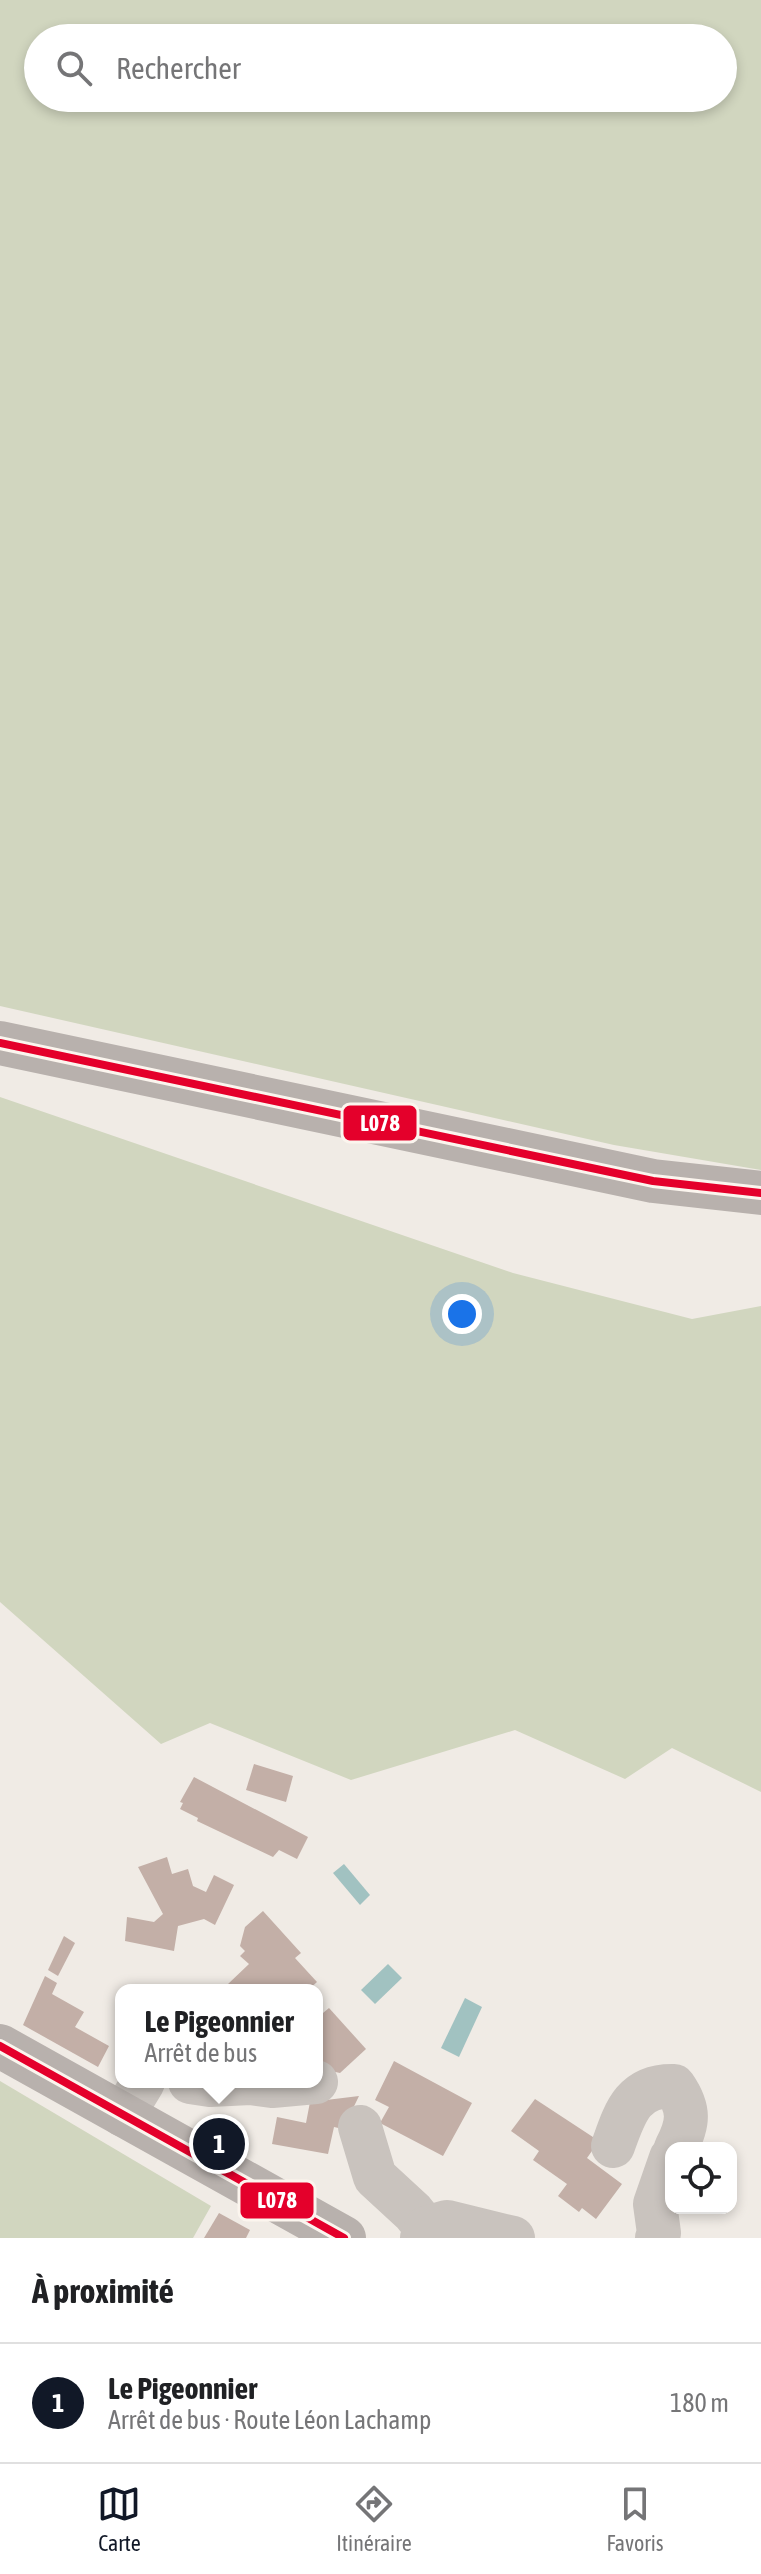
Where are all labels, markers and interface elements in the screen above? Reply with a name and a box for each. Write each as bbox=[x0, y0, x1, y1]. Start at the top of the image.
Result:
search box bbox=[24, 24, 737, 112]
icon: search bbox=[52, 46, 96, 90]
text: Rechercher bbox=[116, 51, 241, 85]
line badge: L078 bbox=[342, 1104, 418, 1142]
text: L078 bbox=[360, 1110, 400, 1136]
your location bbox=[442, 1294, 482, 1334]
popup bbox=[115, 1984, 323, 2088]
text: Le Pigeonnier bbox=[145, 2004, 293, 2038]
text: Arrêt de bus bbox=[145, 2038, 257, 2068]
pin: 1 bbox=[193, 2114, 245, 2174]
map controls bbox=[665, 2142, 737, 2214]
button: locate bbox=[665, 2142, 737, 2214]
line badge: L078 bbox=[239, 2181, 315, 2220]
text: L078 bbox=[257, 2187, 297, 2213]
text: À proximité bbox=[32, 2271, 174, 2310]
text: Le Pigeonnier bbox=[108, 2371, 257, 2405]
text: 1 bbox=[52, 2388, 64, 2418]
text: 180 m bbox=[670, 2388, 729, 2418]
text: Arrêt de bus · Route Léon Lachamp bbox=[108, 2405, 431, 2435]
tab: Carte bbox=[97, 2482, 141, 2556]
tab: Itinéraire bbox=[336, 2482, 412, 2556]
tab: Favoris bbox=[606, 2482, 664, 2556]

